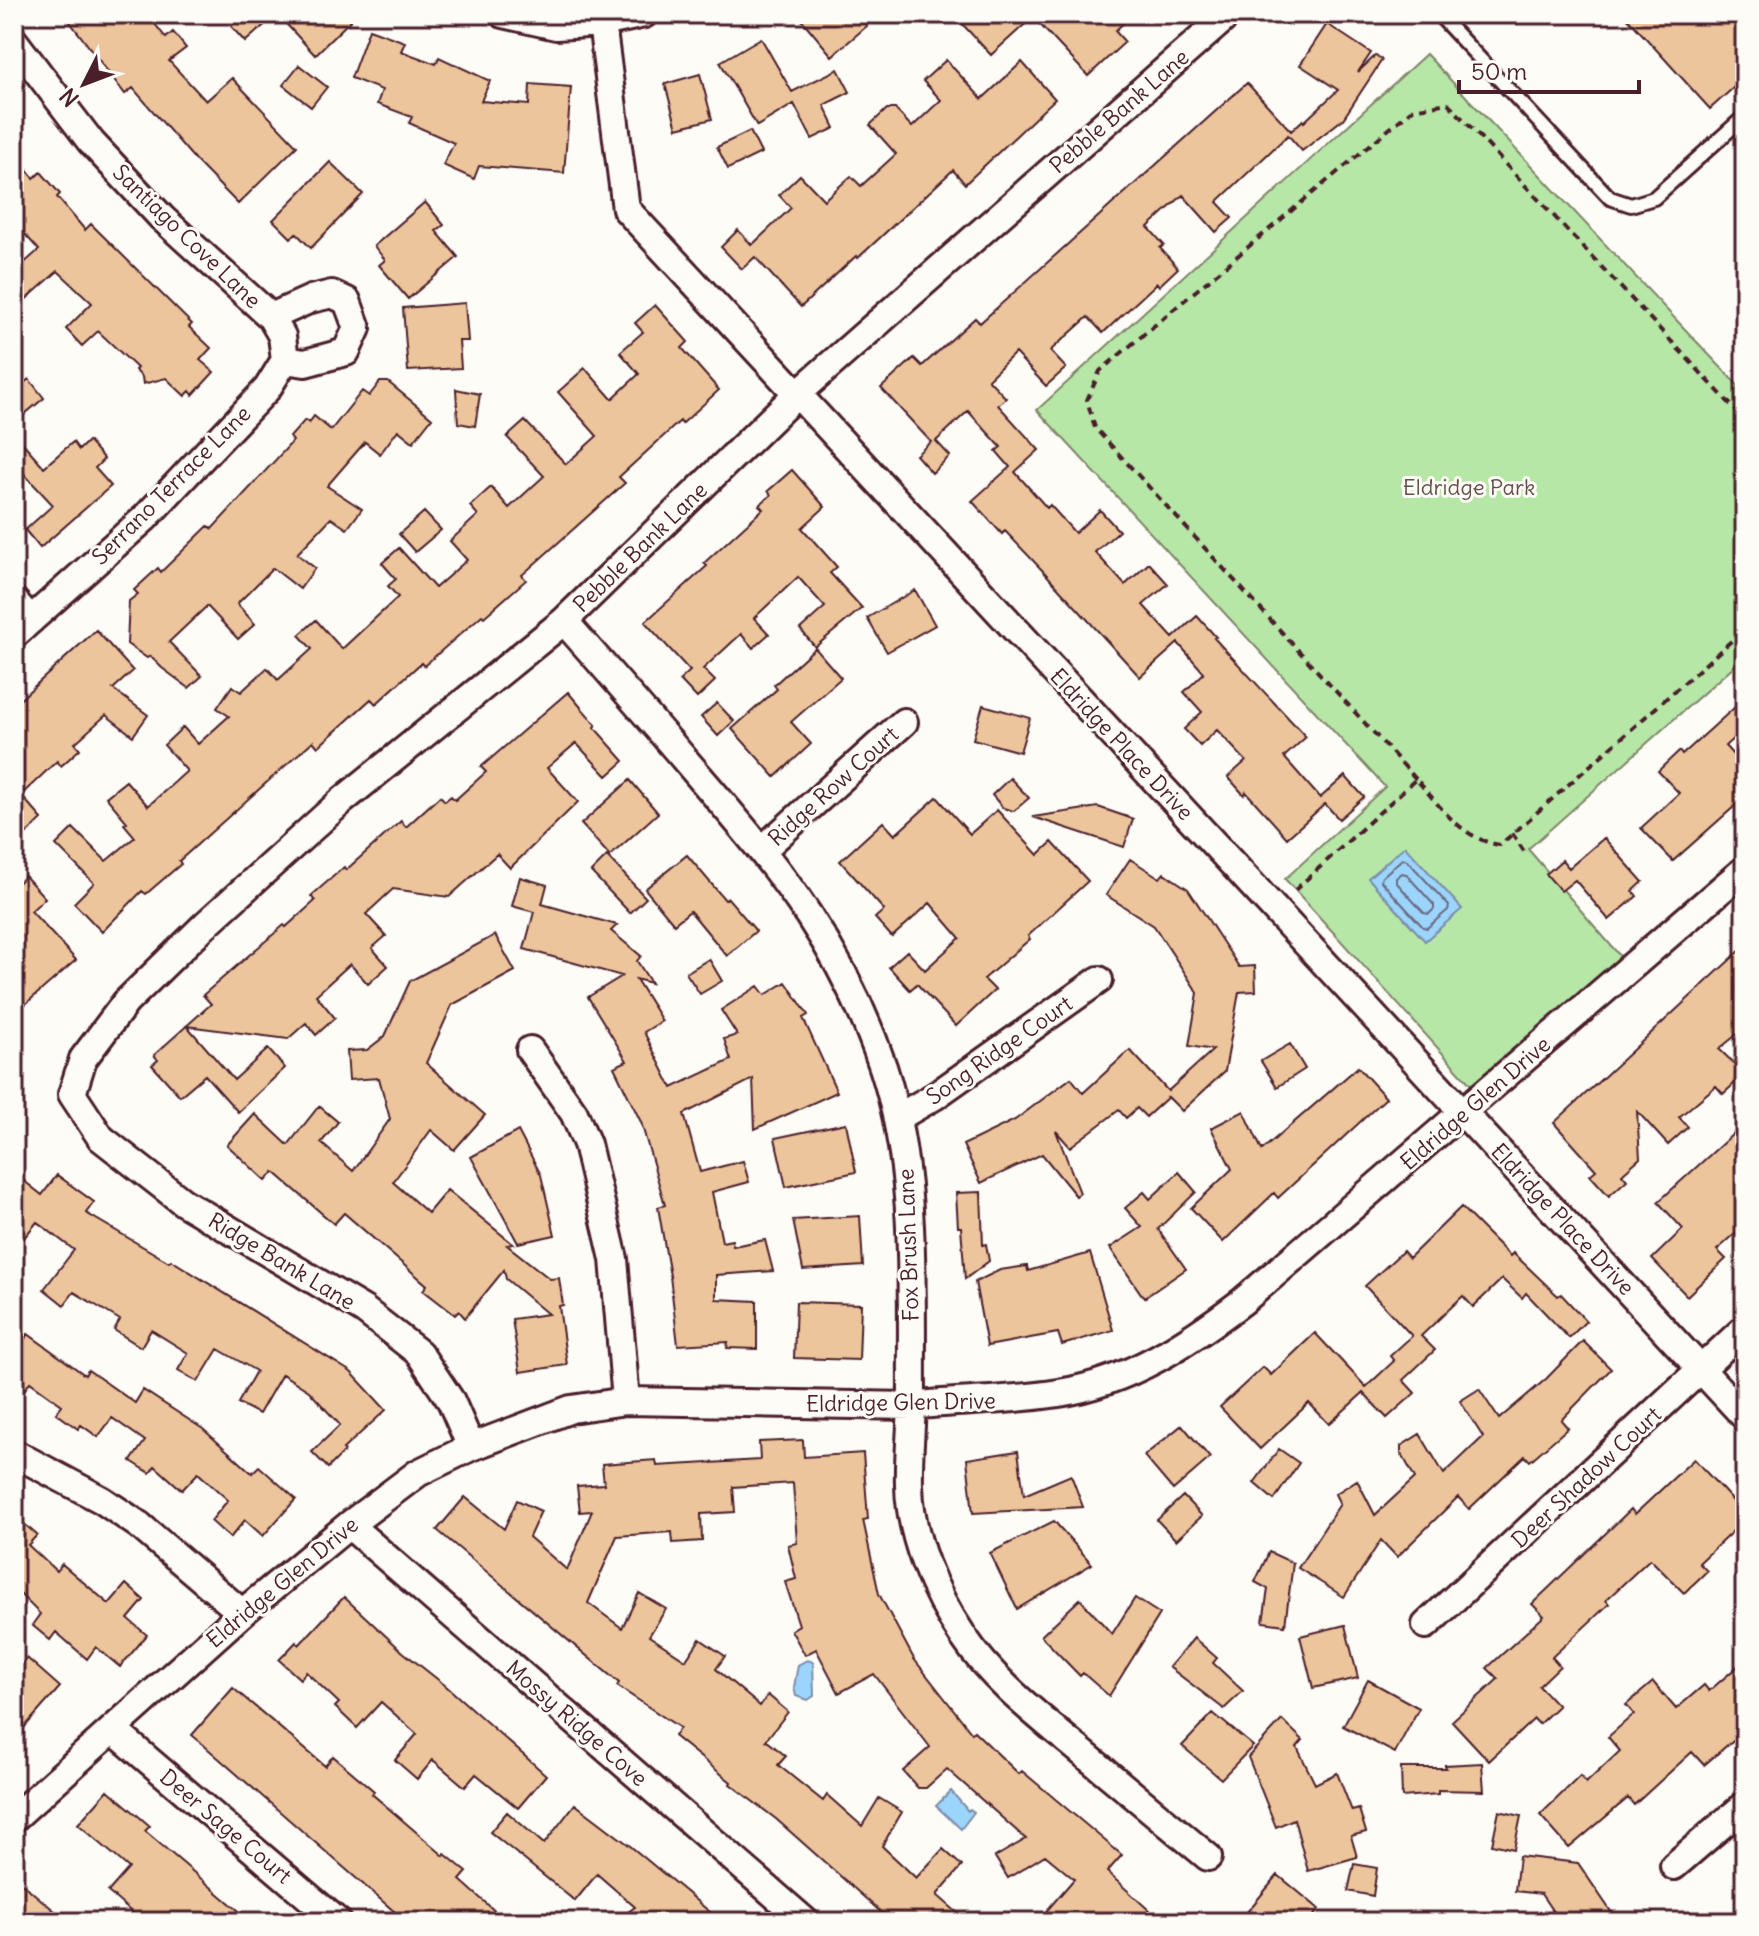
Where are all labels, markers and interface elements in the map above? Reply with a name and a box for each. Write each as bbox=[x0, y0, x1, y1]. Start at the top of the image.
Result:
street label: Pebble Bank Lane bbox=[1044, 43, 1194, 179]
north arrow bbox=[44, 44, 124, 124]
scale bar bbox=[1459, 44, 1639, 94]
text: 50 m bbox=[1471, 56, 1527, 86]
text: N bbox=[54, 82, 85, 112]
street label: Santiago Cove Lane bbox=[107, 158, 267, 314]
street label: Serrano Terrace Lane bbox=[86, 400, 256, 570]
park label: Eldridge Park bbox=[1403, 473, 1535, 501]
street label: Pebble Bank Lane bbox=[567, 476, 713, 618]
street label: Eldridge Place Drive bbox=[1044, 662, 1200, 826]
street label: Ridge Row Court bbox=[762, 720, 904, 852]
street label: Song Ridge Court bbox=[921, 989, 1077, 1111]
street label: Eldridge Glen Drive bbox=[1394, 1030, 1556, 1176]
street label: Eldridge Place Drive bbox=[1485, 1137, 1641, 1301]
street label: Fox Brush Lane bbox=[891, 1168, 925, 1322]
street label: Ridge Bank Lane bbox=[203, 1206, 361, 1316]
street label: Eldridge Glen Drive bbox=[806, 1386, 996, 1418]
street label: Deer Shadow Court bbox=[1505, 1400, 1667, 1554]
street label: Eldridge Glen Drive bbox=[200, 1510, 364, 1654]
street label: Mossy Ridge Cove bbox=[501, 1654, 653, 1792]
street label: Deer Sage Court bbox=[154, 1763, 298, 1889]

